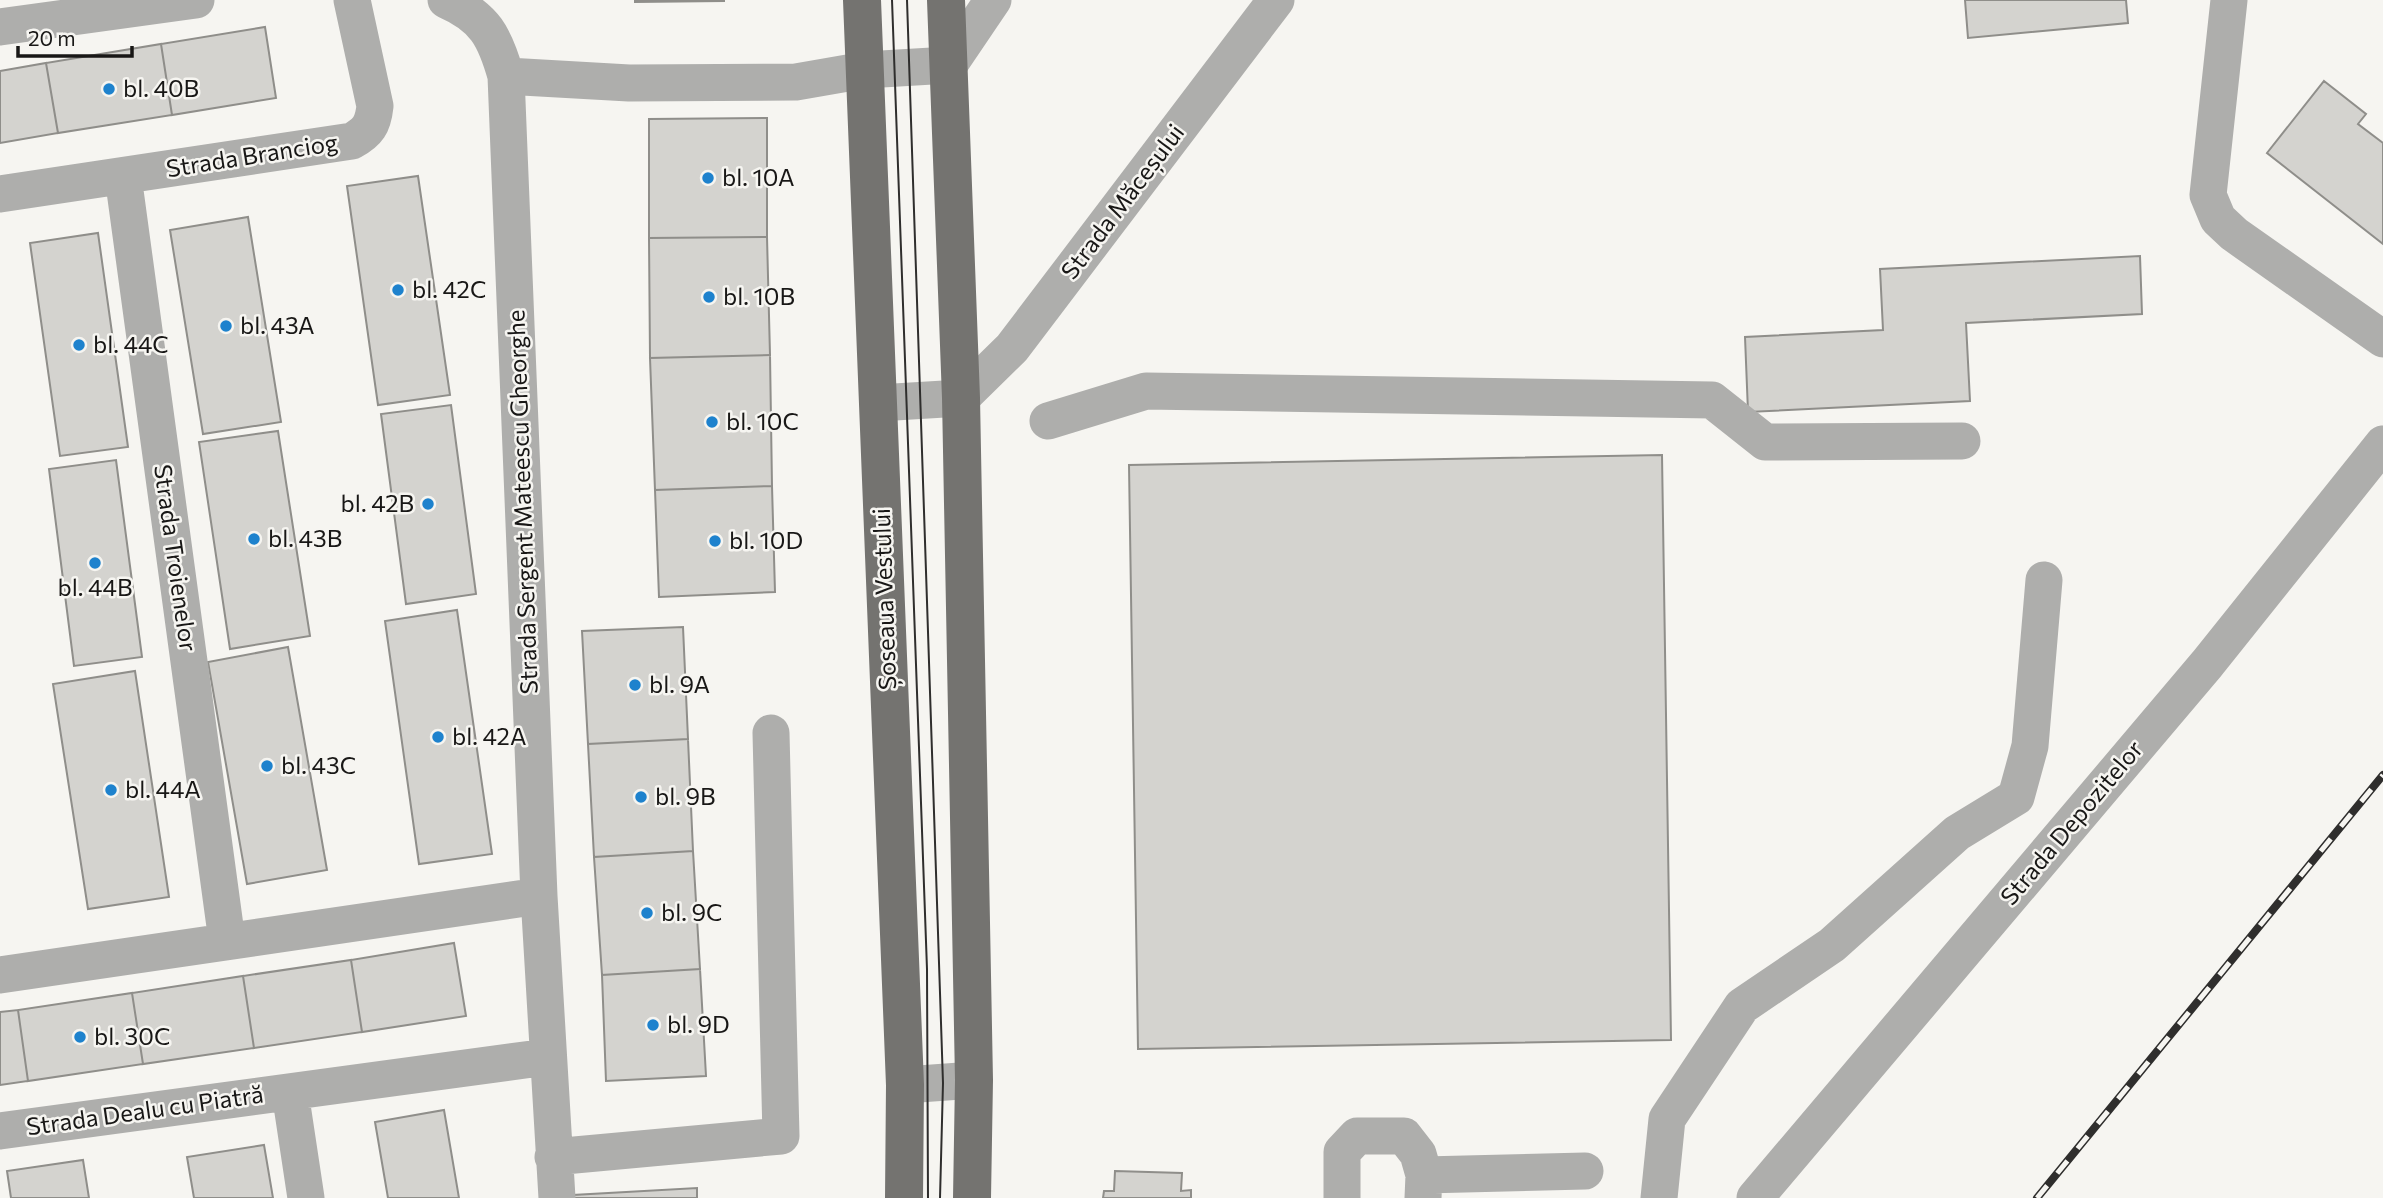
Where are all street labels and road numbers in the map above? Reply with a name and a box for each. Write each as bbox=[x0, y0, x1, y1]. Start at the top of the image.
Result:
street label: Strada Măceșului bbox=[1054, 118, 1191, 285]
street label: Strada Branciog bbox=[164, 127, 340, 182]
street label: Strada Sergent Mateescu Gheorghe bbox=[500, 309, 543, 695]
street label: Strada Troienelor bbox=[149, 462, 204, 654]
street label: Șoseaua Vestului bbox=[866, 507, 903, 691]
street label: Strada Depozitelor bbox=[1994, 734, 2148, 910]
street label: Strada Dealu cu Piatră bbox=[25, 1079, 265, 1140]

